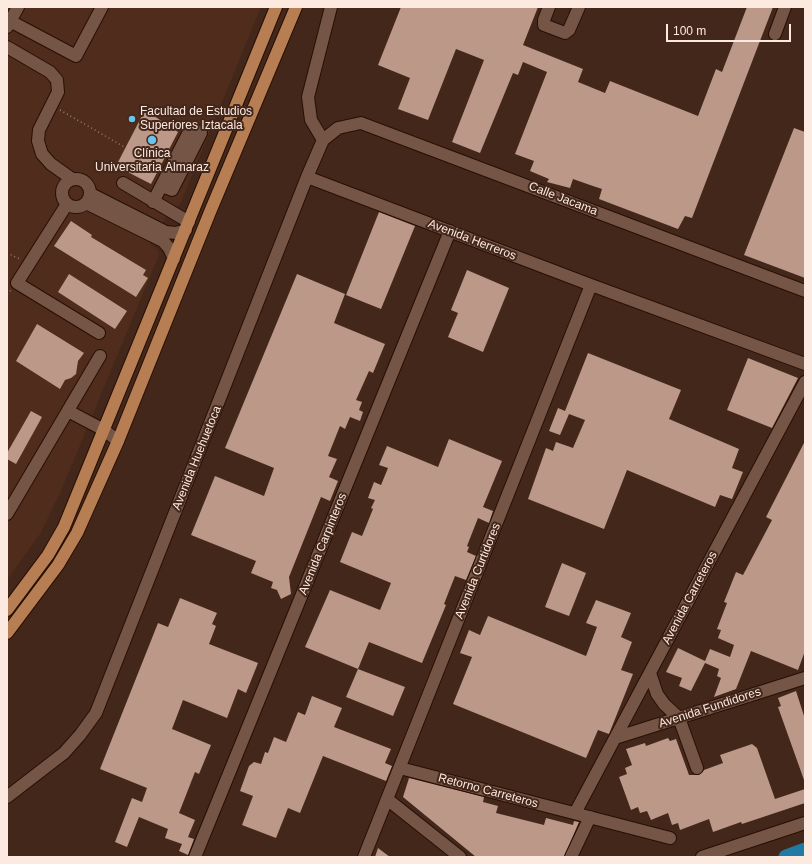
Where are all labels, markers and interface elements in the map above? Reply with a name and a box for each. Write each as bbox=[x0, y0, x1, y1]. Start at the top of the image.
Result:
scale bar bbox=[668, 16, 793, 42]
text: 100 m bbox=[673, 24, 706, 38]
place label: Facultad de Estudios Superiores Iztacala bbox=[140, 105, 252, 133]
marker: Facultad de Estudios Superiores Iztacala bbox=[127, 114, 137, 124]
marker: Clínica Universitaria Almaraz bbox=[146, 134, 158, 146]
place label: Clínica Universitaria Almaraz bbox=[95, 147, 209, 175]
street label: Calle Jacama bbox=[526, 179, 600, 219]
street label: Avenida Herreros bbox=[426, 217, 518, 263]
street label: Avenida Huehuetoca bbox=[169, 404, 225, 512]
street label: Avenida Carpinteros bbox=[296, 491, 350, 597]
street label: Avenida Curtidores bbox=[452, 521, 504, 621]
street label: Avenida Carreteros bbox=[659, 549, 721, 647]
street label: Avenida Fundidores bbox=[657, 685, 763, 731]
street label: Retorno Carreteros bbox=[437, 771, 539, 811]

